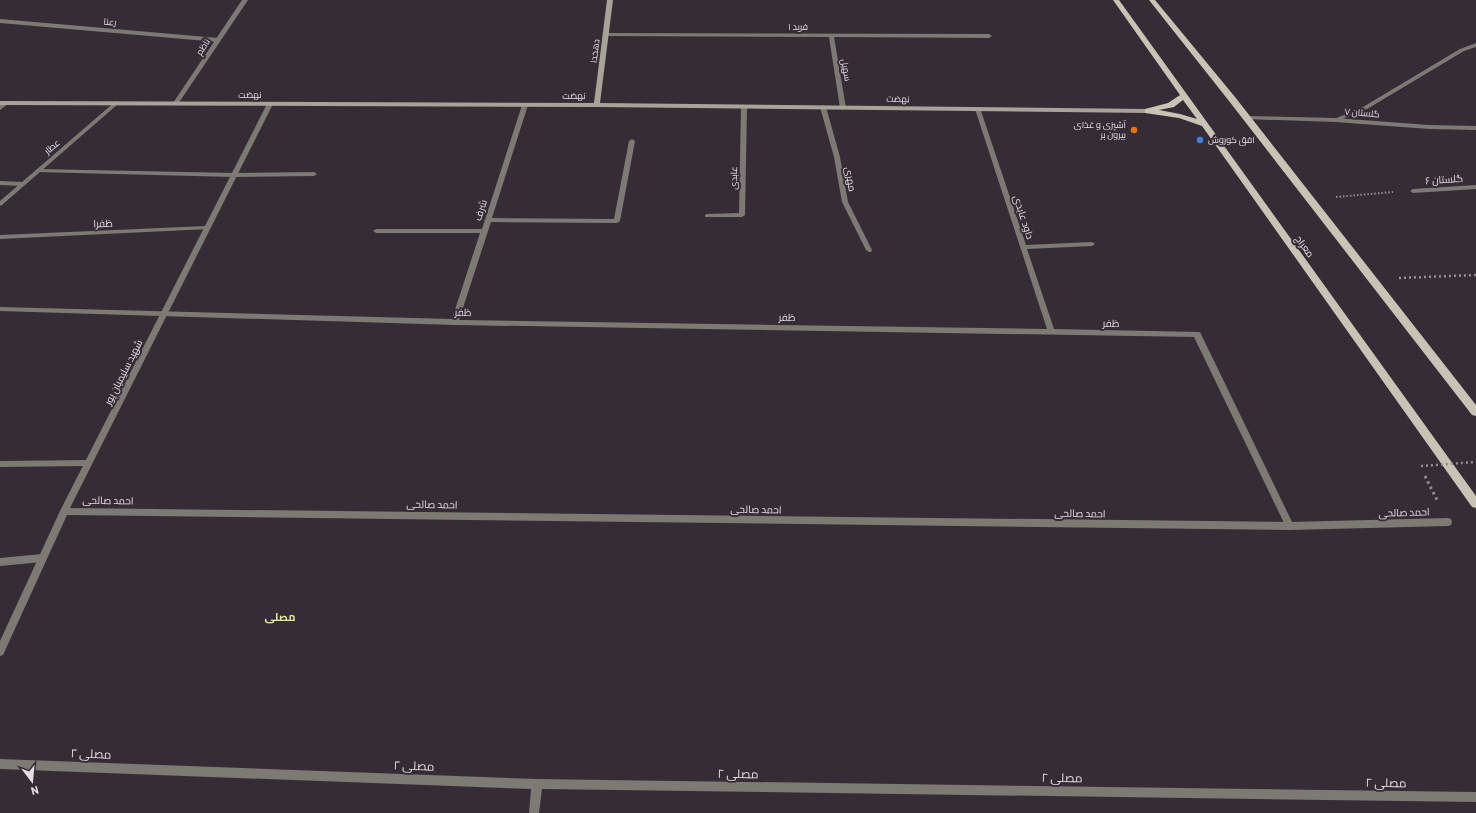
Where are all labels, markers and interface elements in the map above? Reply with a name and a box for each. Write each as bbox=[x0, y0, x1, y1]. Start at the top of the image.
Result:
street label: رعنا bbox=[103, 15, 117, 28]
street label: فرید ۱ bbox=[788, 21, 808, 32]
street label: ناظم bbox=[193, 36, 213, 58]
street label: دهخدا bbox=[588, 38, 601, 64]
street label: سهیل bbox=[839, 58, 854, 82]
street label: نهضت bbox=[238, 89, 262, 100]
street label: نهضت bbox=[562, 90, 586, 101]
street label: نهضت bbox=[886, 93, 910, 104]
street label: گلستان ۷ bbox=[1344, 105, 1380, 120]
place label: آشپزی و غذای بیرون بر bbox=[1074, 119, 1127, 140]
marker: آشپزی و غذای بیرون بر bbox=[1129, 125, 1139, 135]
place label: افق کوروش bbox=[1208, 134, 1255, 146]
marker: افق کوروش bbox=[1195, 135, 1205, 145]
street label: عطار bbox=[41, 137, 62, 157]
street label: عابدی bbox=[728, 166, 739, 190]
street label: مهری bbox=[842, 166, 859, 193]
street label: گلستان ۶ bbox=[1425, 172, 1463, 187]
street label: داود عابدی bbox=[1010, 193, 1037, 241]
street label: شرف bbox=[471, 198, 489, 222]
street label: ظفرا bbox=[93, 217, 113, 229]
street label: معراج bbox=[1292, 233, 1317, 260]
street label: ظفر bbox=[453, 306, 472, 318]
street label: ظفر bbox=[777, 311, 796, 323]
street label: ظفر bbox=[1101, 317, 1120, 329]
street label: شهید سلیمیان پور bbox=[101, 337, 146, 408]
street label: احمد صالحی bbox=[82, 494, 134, 507]
street label: احمد صالحی bbox=[406, 498, 458, 511]
street label: احمد صالحی bbox=[730, 503, 782, 516]
street label: احمد صالحی bbox=[1378, 505, 1430, 520]
street label: احمد صالحی bbox=[1054, 507, 1106, 520]
district label: مصلی bbox=[264, 610, 296, 624]
street label: مصلی ۲ bbox=[70, 745, 112, 762]
street label: مصلی ۲ bbox=[393, 757, 435, 774]
north arrow bbox=[12, 761, 52, 801]
street label: مصلی ۲ bbox=[717, 766, 759, 781]
street label: مصلی ۲ bbox=[1041, 770, 1083, 785]
street label: مصلی ۲ bbox=[1365, 775, 1407, 790]
text: N bbox=[30, 784, 40, 798]

